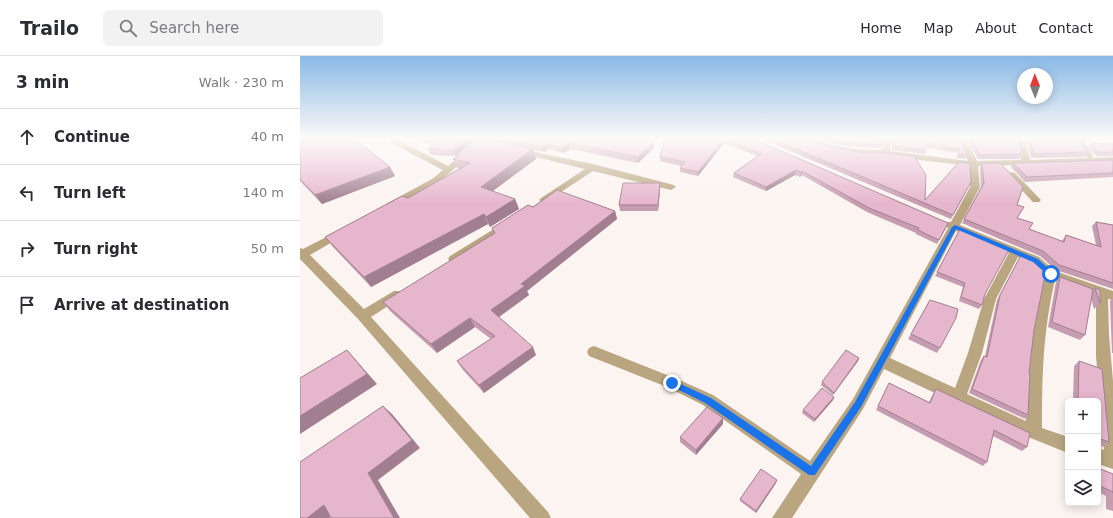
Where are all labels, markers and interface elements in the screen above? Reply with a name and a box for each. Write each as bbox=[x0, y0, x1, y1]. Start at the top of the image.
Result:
search box bbox=[103, 10, 383, 46]
text: Trailo bbox=[20, 17, 79, 39]
icon: search bbox=[117, 17, 139, 39]
text: Search here bbox=[149, 19, 239, 37]
text: Home bbox=[860, 20, 902, 36]
text: Map bbox=[924, 20, 953, 36]
text: About bbox=[975, 20, 1017, 36]
text: Contact bbox=[1039, 20, 1093, 36]
north arrow bbox=[1017, 68, 1053, 104]
text: 3 min bbox=[16, 72, 69, 92]
text: Walk · 230 m bbox=[199, 75, 284, 90]
icon: ahead bbox=[16, 126, 38, 148]
text: Continue bbox=[54, 128, 130, 146]
text: 40 m bbox=[251, 129, 284, 144]
icon: left bbox=[16, 182, 38, 204]
text: Turn left bbox=[54, 184, 126, 202]
text: 140 m bbox=[242, 185, 284, 200]
icon: right bbox=[16, 238, 38, 260]
text: Turn right bbox=[54, 240, 138, 258]
text: 50 m bbox=[251, 241, 284, 256]
route start bbox=[1042, 265, 1060, 283]
icon: arrive bbox=[16, 294, 38, 316]
text: Arrive at destination bbox=[54, 296, 229, 314]
route end bbox=[663, 374, 681, 392]
map controls bbox=[1065, 398, 1101, 506]
button: + bbox=[1065, 398, 1101, 434]
button: − bbox=[1065, 434, 1101, 470]
button: layers bbox=[1065, 470, 1101, 506]

